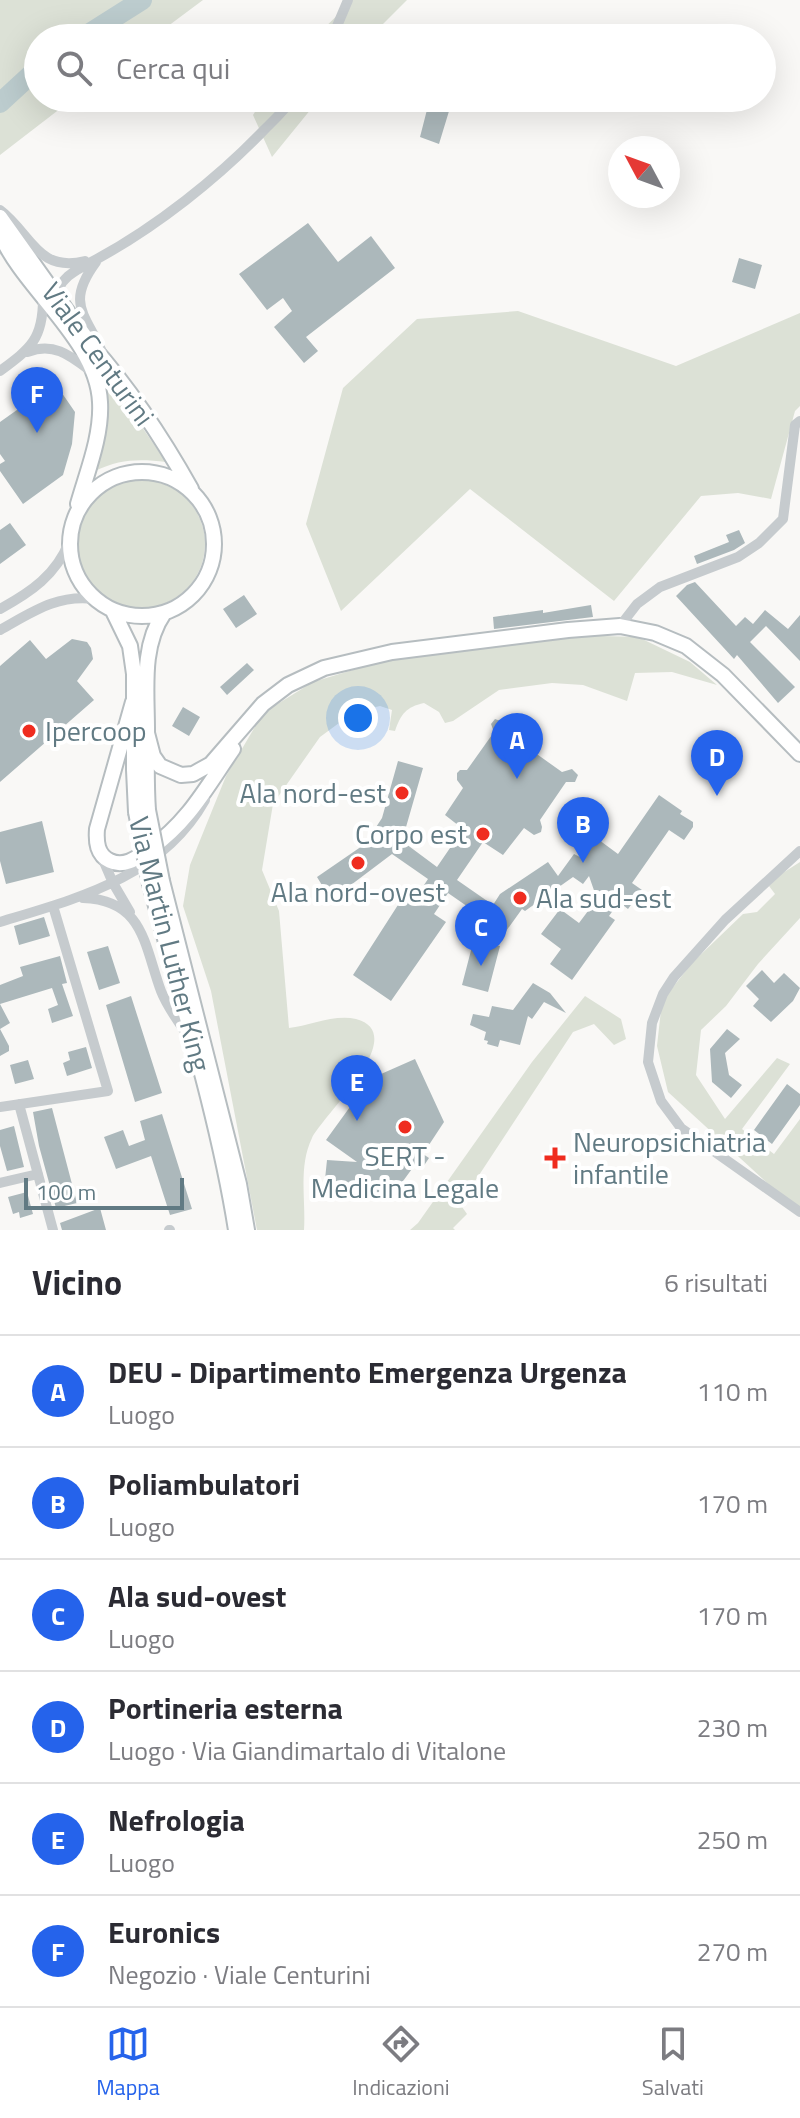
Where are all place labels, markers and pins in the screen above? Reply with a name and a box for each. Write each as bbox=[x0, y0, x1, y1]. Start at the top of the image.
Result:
pin: F bbox=[11, 367, 63, 433]
place label: Ipercoop bbox=[45, 709, 147, 752]
pin: A bbox=[491, 713, 543, 779]
marker: Ipercoop bbox=[20, 722, 38, 740]
pin: D bbox=[691, 730, 743, 796]
place label: Ala nord-est bbox=[239, 771, 386, 814]
marker: Ala nord-est bbox=[393, 784, 411, 802]
pin: B bbox=[557, 797, 609, 863]
place label: Corpo est bbox=[355, 812, 467, 855]
marker: Corpo est bbox=[474, 825, 492, 843]
marker: Ala nord-ovest bbox=[349, 854, 367, 872]
place label: Ala nord-ovest bbox=[271, 870, 445, 913]
place label: Ala sud-est bbox=[536, 876, 671, 919]
marker: Ala sud-est bbox=[511, 889, 529, 907]
pin: C bbox=[455, 900, 507, 966]
pin: E bbox=[331, 1055, 383, 1121]
marker: SERT - Medicina Legale bbox=[396, 1118, 414, 1136]
place label: Neuropsichiatria infantile bbox=[573, 1120, 766, 1195]
place label: SERT - Medicina Legale bbox=[311, 1134, 499, 1209]
marker: Neuropsichiatria infantile bbox=[544, 1147, 566, 1169]

